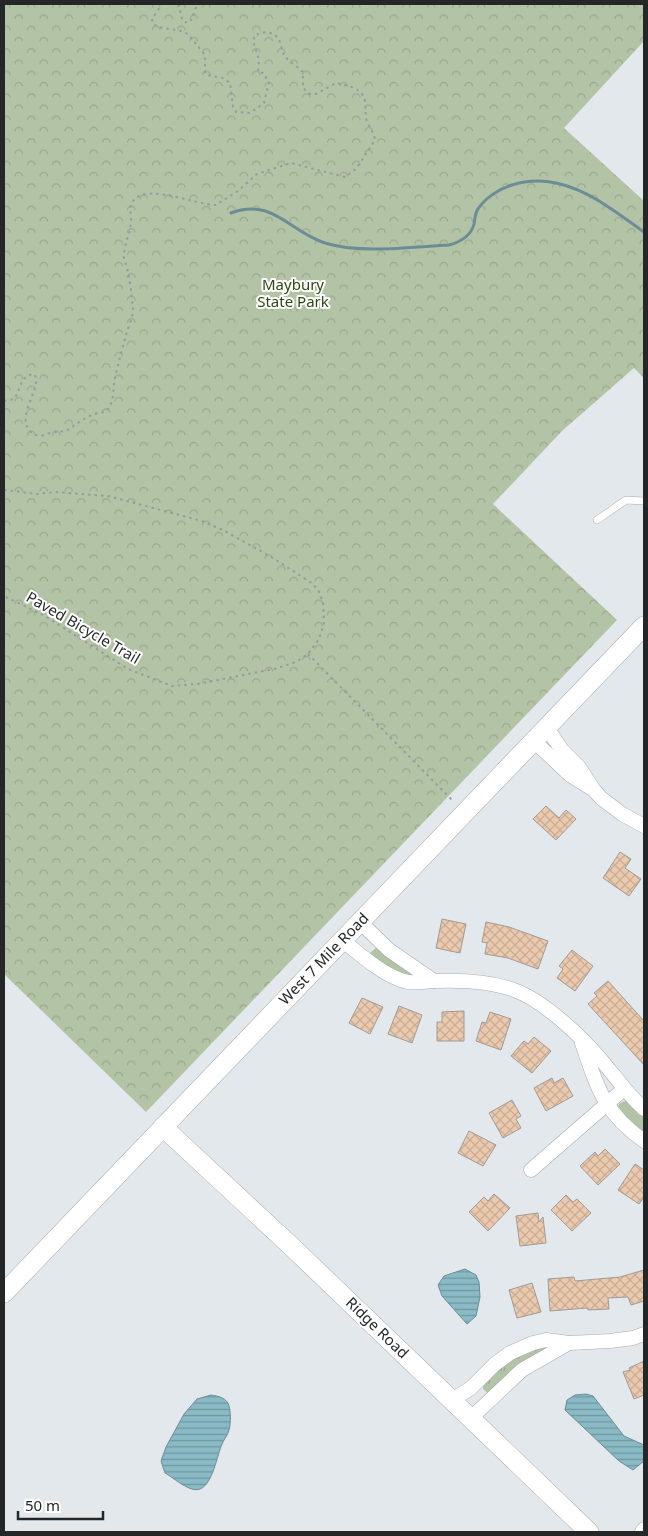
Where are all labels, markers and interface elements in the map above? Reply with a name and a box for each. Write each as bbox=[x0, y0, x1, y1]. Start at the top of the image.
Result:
park label: Maybury State Park bbox=[257, 274, 329, 311]
street label: Paved Bicycle Trail bbox=[23, 586, 144, 668]
street label: West 7 Mile Road bbox=[274, 908, 372, 1009]
street label: Ridge Road bbox=[342, 1292, 413, 1362]
scale bar bbox=[18, 1488, 102, 1520]
text: 50 m bbox=[25, 1495, 60, 1515]

